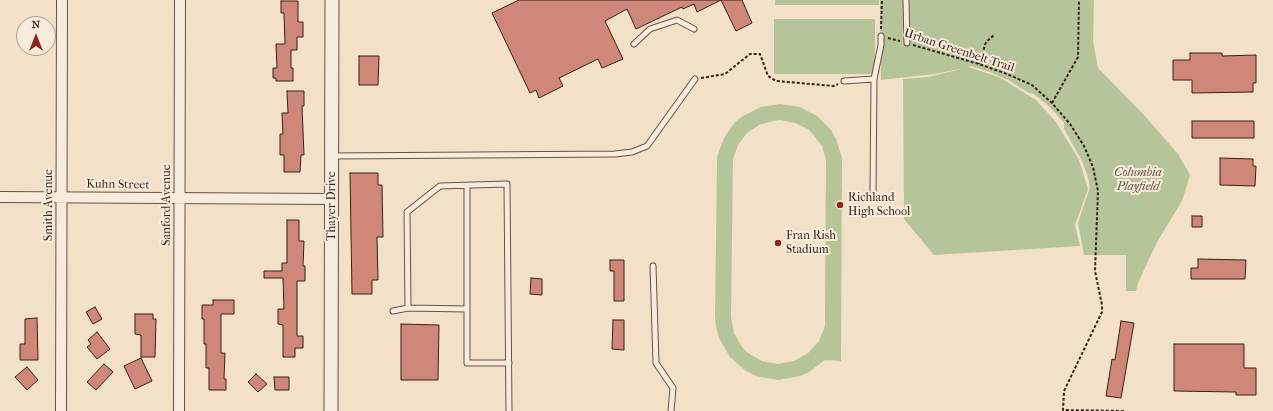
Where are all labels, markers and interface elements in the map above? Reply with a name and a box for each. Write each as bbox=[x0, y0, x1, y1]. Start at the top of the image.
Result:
north arrow bbox=[16, 16, 56, 56]
text: N bbox=[32, 18, 40, 31]
street label: Urban Greenbelt Trail bbox=[902, 26, 1016, 76]
street label: Sanford Avenue bbox=[160, 164, 174, 246]
park label: Columbia Playfield bbox=[1114, 166, 1162, 194]
street label: Smith Avenue bbox=[42, 169, 56, 241]
street label: Thayer Drive bbox=[325, 171, 339, 241]
street label: Kuhn Street bbox=[86, 177, 150, 193]
place label: Richland High School bbox=[848, 191, 910, 219]
marker: Richland High School bbox=[835, 200, 845, 210]
place label: Fran Rish Stadium bbox=[786, 229, 836, 257]
marker: Fran Rish Stadium bbox=[773, 238, 783, 248]

